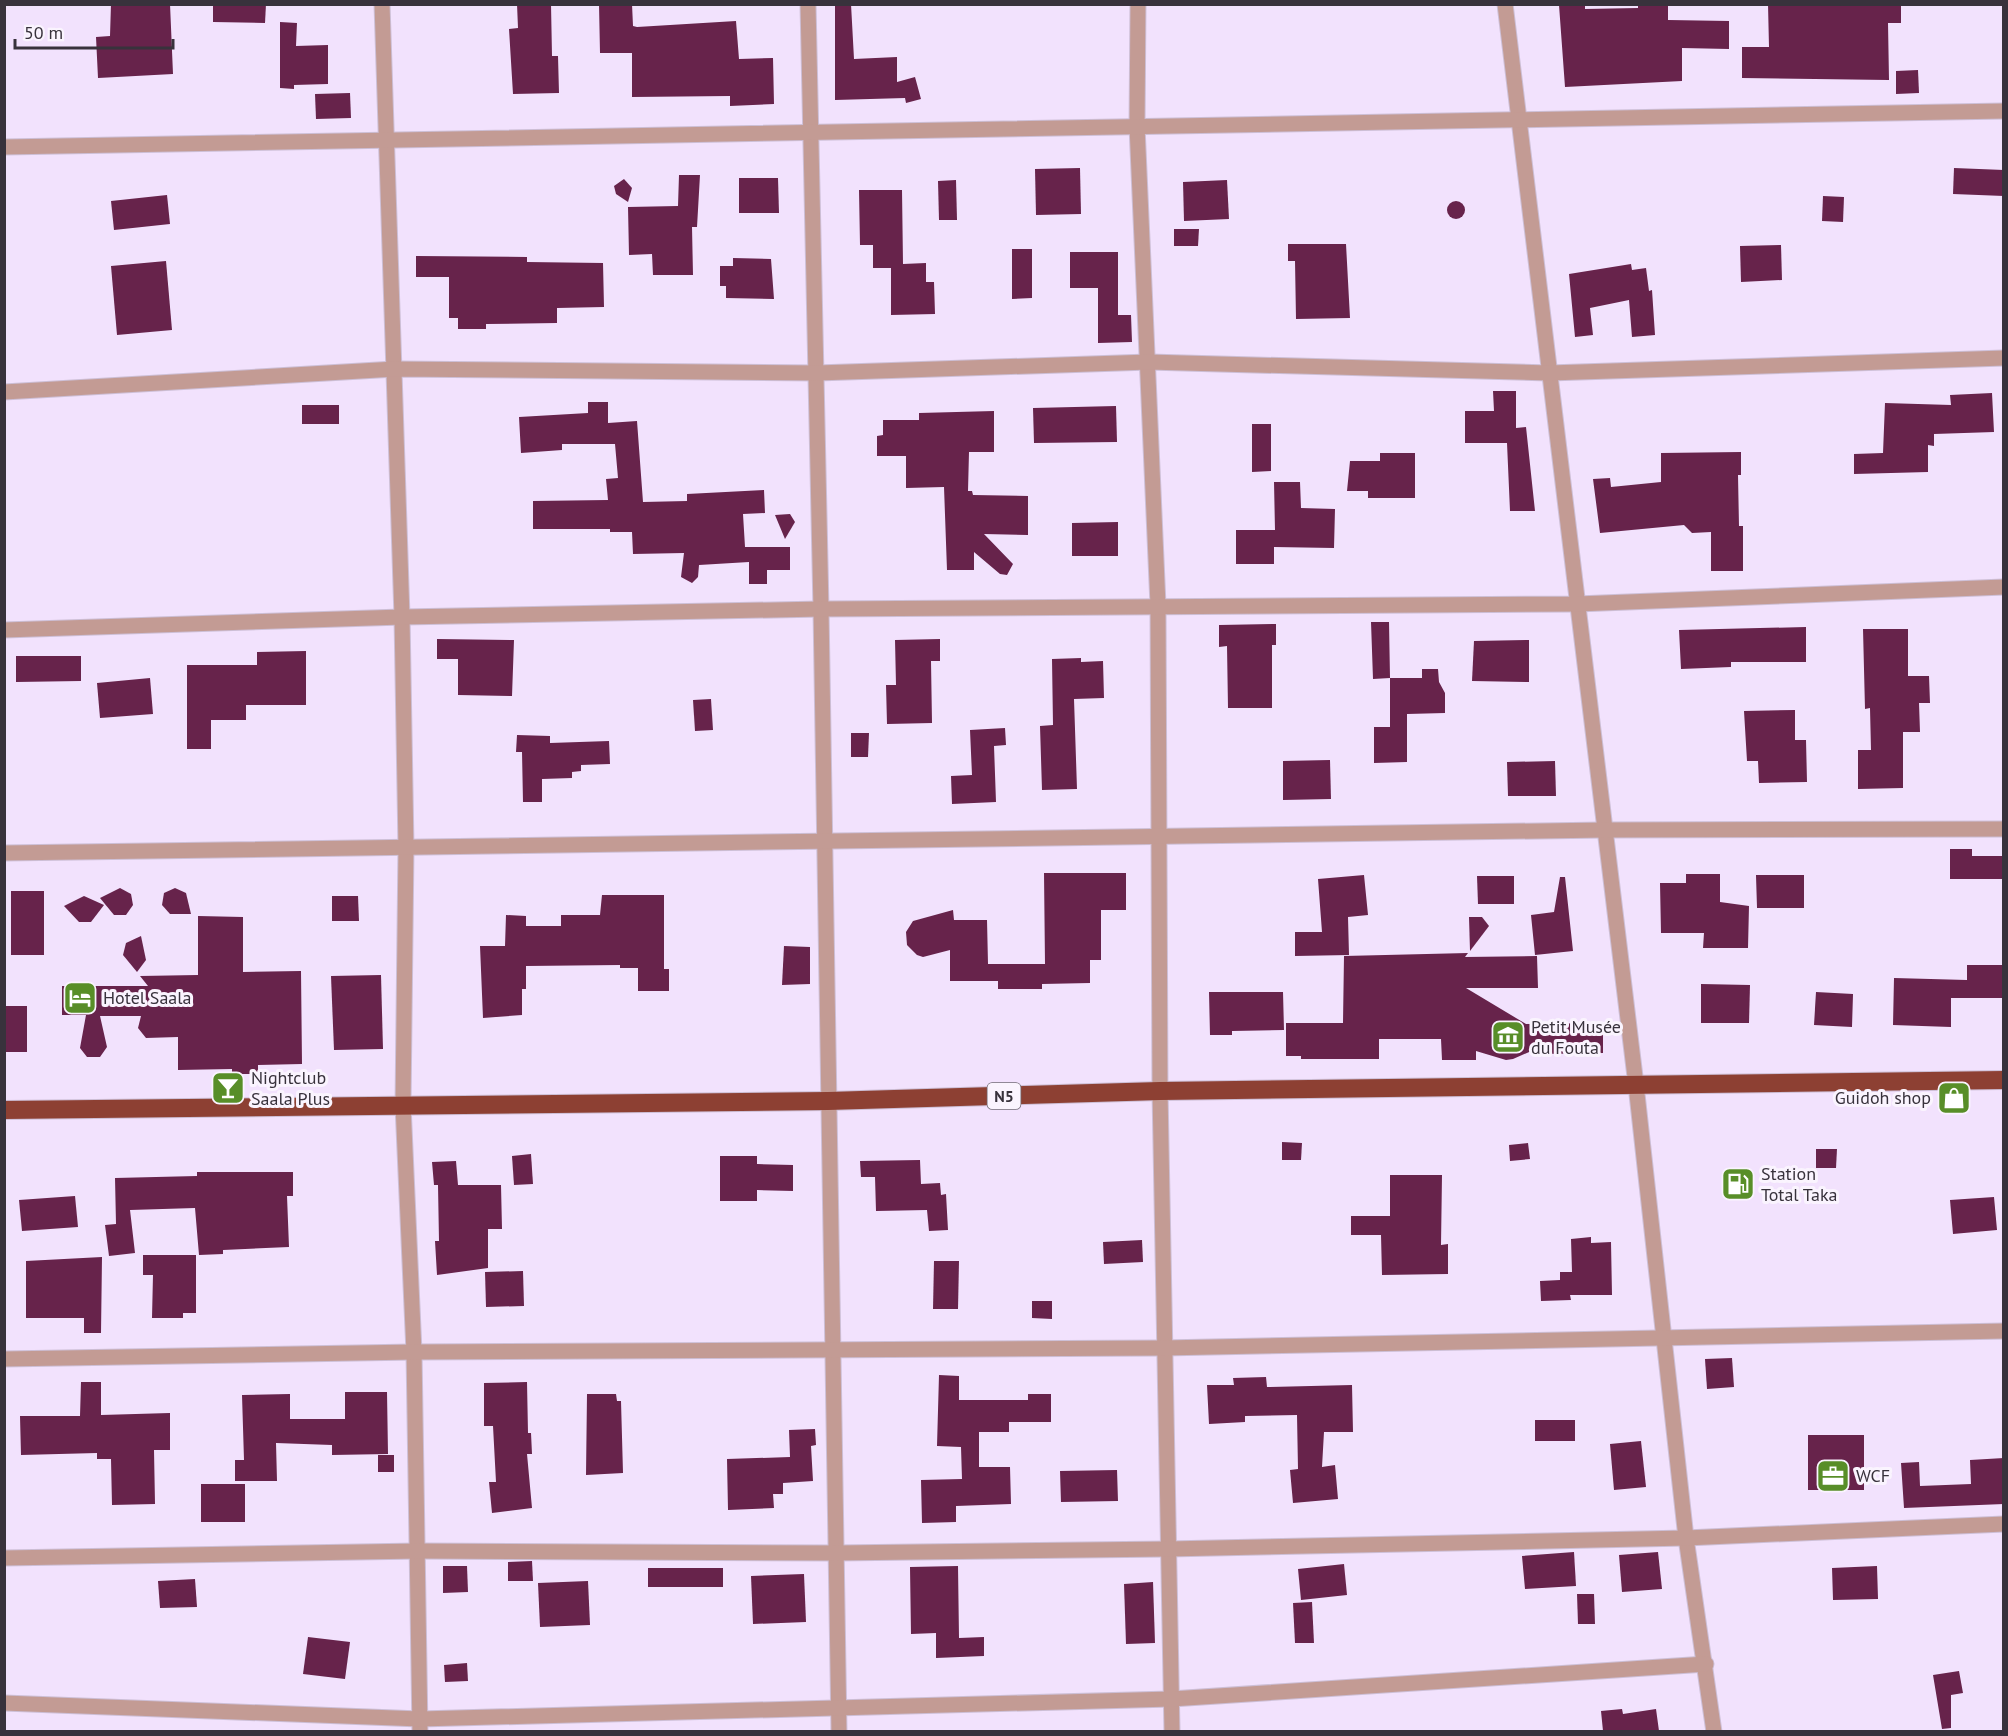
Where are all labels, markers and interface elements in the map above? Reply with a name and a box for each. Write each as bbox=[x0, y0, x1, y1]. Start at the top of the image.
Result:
scale bar bbox=[15, 12, 172, 50]
text: 50 m bbox=[24, 21, 63, 44]
hotel icon: Hotel Saala bbox=[62, 980, 98, 1016]
place label: Hotel Saala bbox=[103, 986, 191, 1009]
place label: Petit Musée du Fouta bbox=[1531, 1015, 1621, 1059]
museum icon: Petit Musée du Fouta bbox=[1490, 1019, 1526, 1055]
place label: Nightclub Saala Plus bbox=[251, 1066, 330, 1110]
bar icon: Nightclub Saala Plus bbox=[210, 1070, 246, 1106]
shop icon: Guidoh shop bbox=[1936, 1080, 1972, 1116]
road number: N5 bbox=[988, 1083, 1020, 1109]
place label: Guidoh shop bbox=[1835, 1086, 1931, 1109]
place label: Station Total Taka bbox=[1761, 1162, 1837, 1206]
fuel station icon: Station Total Taka bbox=[1720, 1166, 1756, 1202]
office icon: WCF bbox=[1815, 1458, 1851, 1494]
place label: WCF bbox=[1856, 1464, 1890, 1487]

